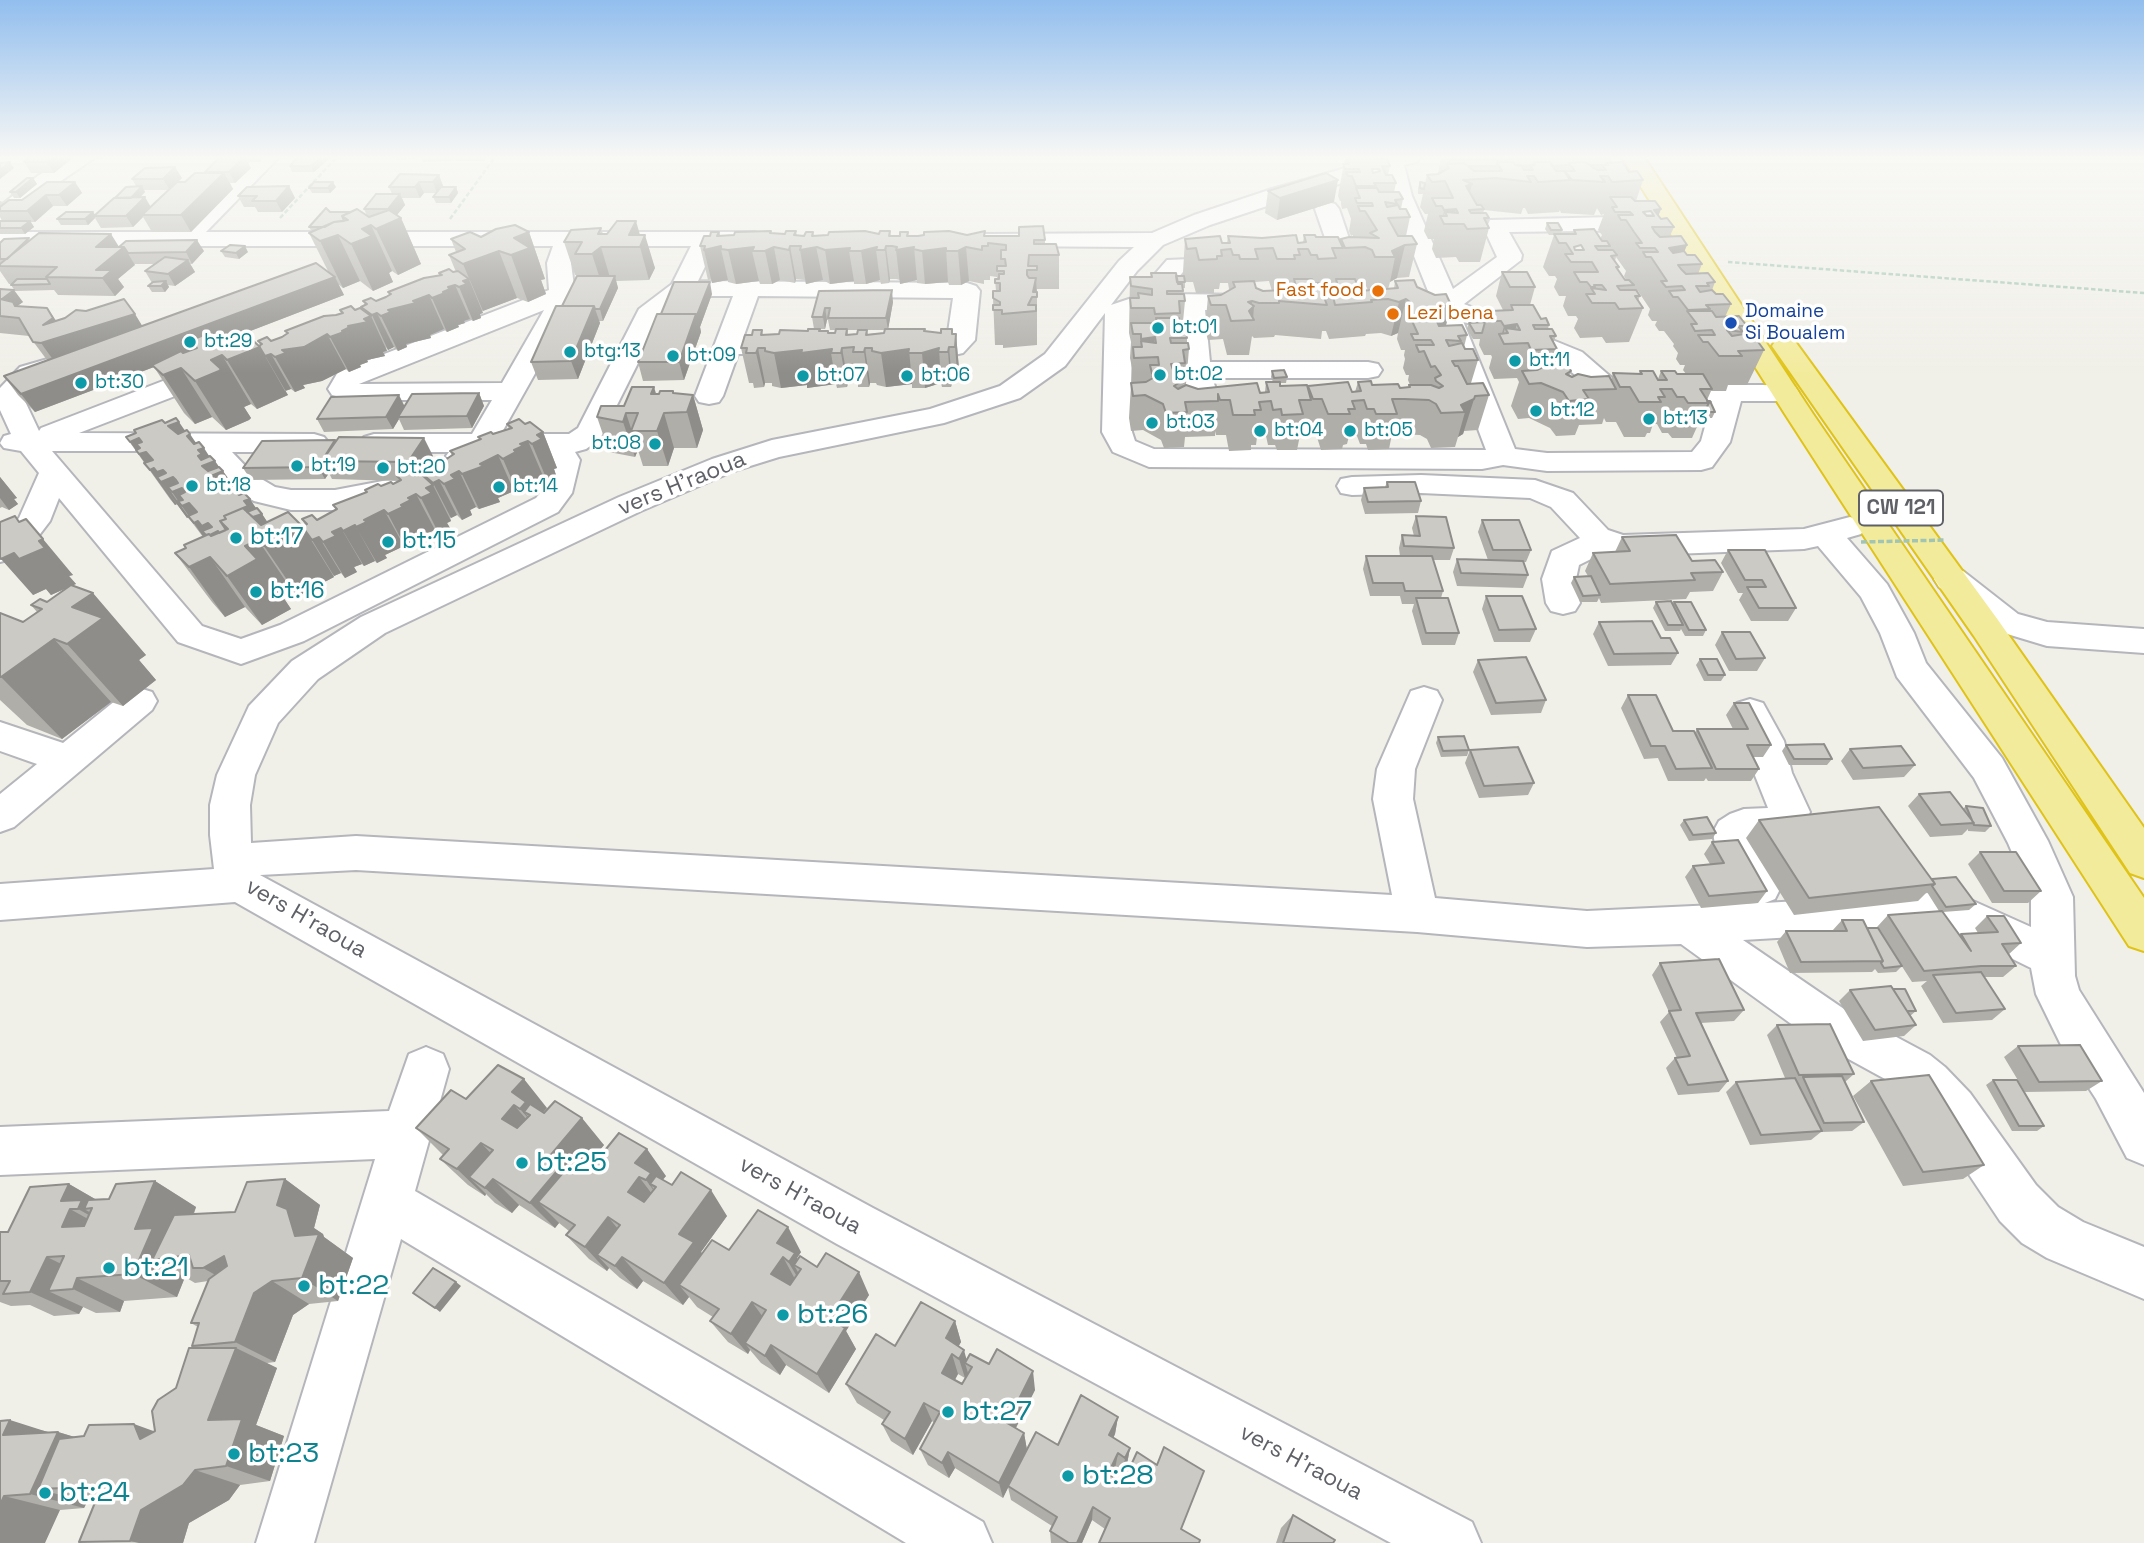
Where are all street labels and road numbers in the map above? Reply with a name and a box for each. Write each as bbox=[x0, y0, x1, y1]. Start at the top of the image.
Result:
street label: vers H'raoua bbox=[614, 446, 750, 522]
road number: CW 121 bbox=[1859, 490, 1943, 526]
street label: vers H'raoua bbox=[240, 873, 372, 965]
street label: vers H'raoua bbox=[734, 1151, 866, 1241]
street label: vers H'raoua bbox=[1235, 1419, 1367, 1507]

